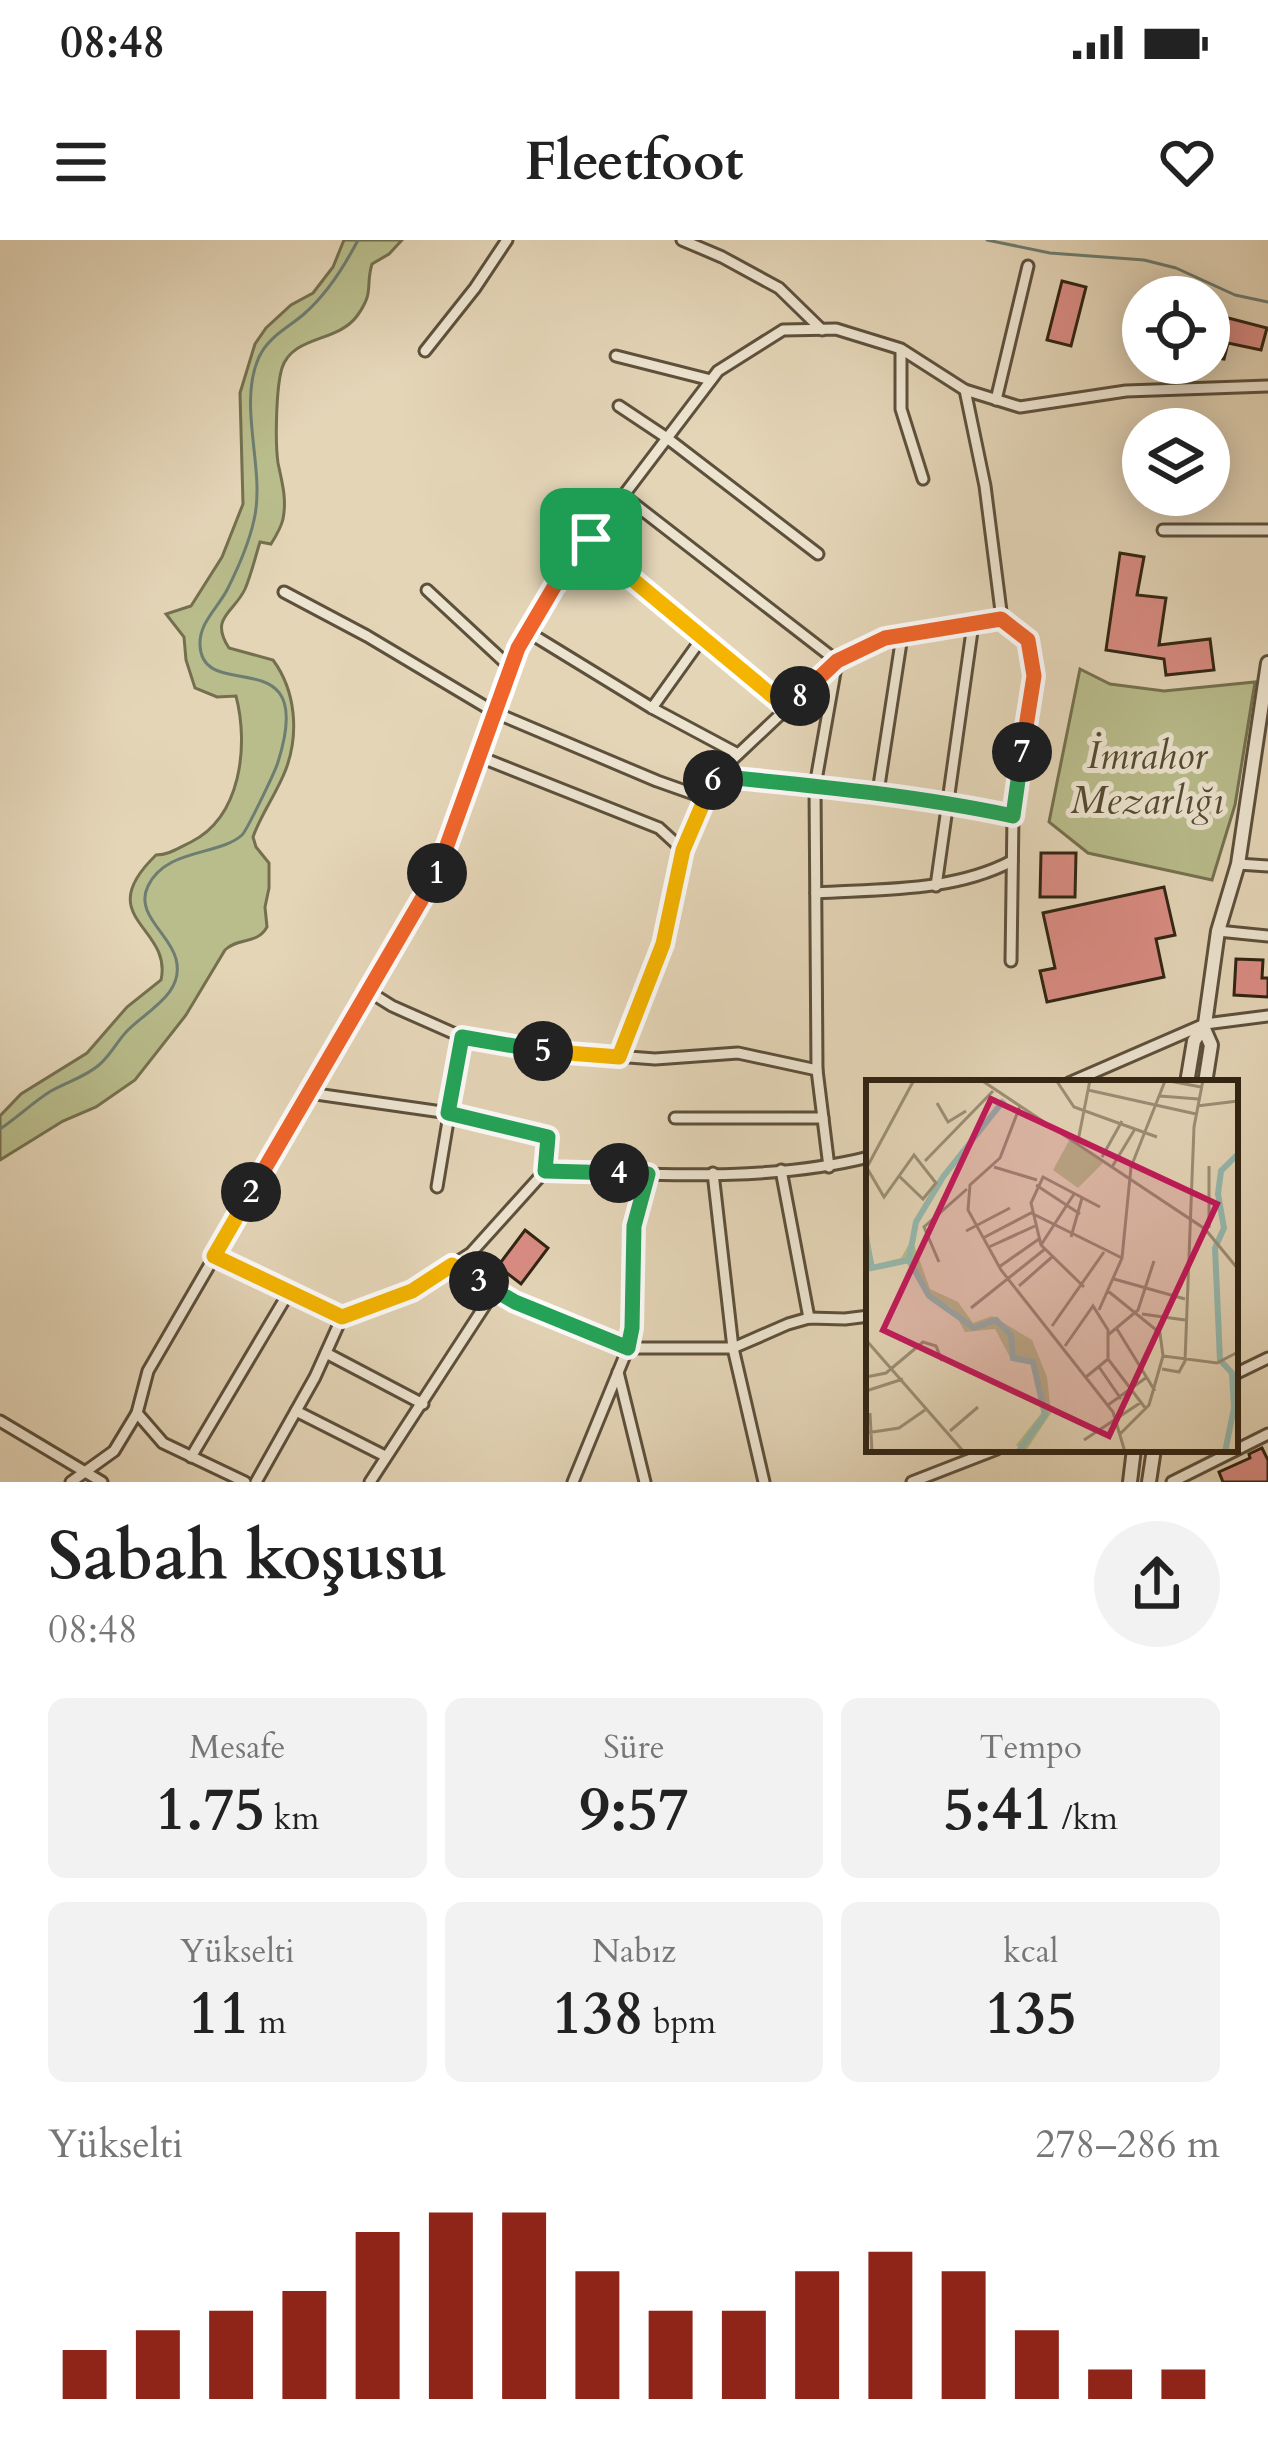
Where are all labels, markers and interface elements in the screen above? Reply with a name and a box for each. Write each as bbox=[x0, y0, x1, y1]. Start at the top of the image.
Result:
text: 08:48 bbox=[60, 12, 165, 73]
text: Fleetfoot bbox=[524, 126, 744, 199]
icon: menu bbox=[48, 129, 114, 195]
icon: heart bbox=[1154, 129, 1220, 195]
map controls bbox=[1122, 276, 1230, 516]
button: locate bbox=[1122, 276, 1230, 384]
button: layers bbox=[1122, 408, 1230, 516]
pin bbox=[540, 488, 642, 590]
icon: arrive bbox=[558, 506, 624, 572]
pin: 8 bbox=[770, 666, 830, 726]
text: 8 bbox=[792, 673, 808, 718]
pin: 7 bbox=[992, 722, 1052, 782]
text: 7 bbox=[1014, 729, 1030, 774]
park label: İmrahor Mezarlığı bbox=[1070, 729, 1224, 827]
pin: 6 bbox=[683, 750, 743, 810]
text: 6 bbox=[705, 757, 721, 802]
pin: 1 bbox=[407, 843, 467, 903]
text: 1 bbox=[429, 850, 445, 895]
pin: 5 bbox=[513, 1021, 573, 1081]
text: 5 bbox=[535, 1028, 551, 1073]
inset map bbox=[866, 1080, 1238, 1452]
pin: 4 bbox=[589, 1143, 649, 1203]
text: 4 bbox=[611, 1150, 627, 1195]
pin: 2 bbox=[221, 1162, 281, 1222]
text: 2 bbox=[243, 1169, 259, 1214]
pin: 3 bbox=[449, 1251, 509, 1311]
text: 3 bbox=[471, 1258, 487, 1303]
text: Sabah koşusu bbox=[48, 1513, 447, 1602]
button: share bbox=[1094, 1521, 1220, 1647]
text: 08:48 bbox=[48, 1603, 138, 1656]
text: Mesafe bbox=[189, 1725, 286, 1770]
text: Süre bbox=[603, 1725, 665, 1770]
text: Tempo bbox=[979, 1725, 1082, 1770]
text: 1.75 bbox=[155, 1770, 265, 1851]
text: 9:57 bbox=[579, 1770, 689, 1851]
text: 5:41 bbox=[943, 1770, 1053, 1851]
text: km bbox=[265, 1796, 319, 1841]
text: /km bbox=[1053, 1796, 1118, 1841]
text: Yükselti bbox=[180, 1929, 295, 1974]
text: Nabız bbox=[592, 1929, 676, 1974]
text: kcal bbox=[1003, 1929, 1058, 1974]
text: 11 bbox=[188, 1974, 250, 2055]
text: 138 bbox=[552, 1974, 644, 2055]
text: 135 bbox=[985, 1974, 1077, 2055]
text: m bbox=[250, 2000, 286, 2045]
text: bpm bbox=[644, 2000, 716, 2045]
text: Yükselti bbox=[48, 2118, 183, 2171]
text: 278–286 m bbox=[1035, 2118, 1220, 2171]

